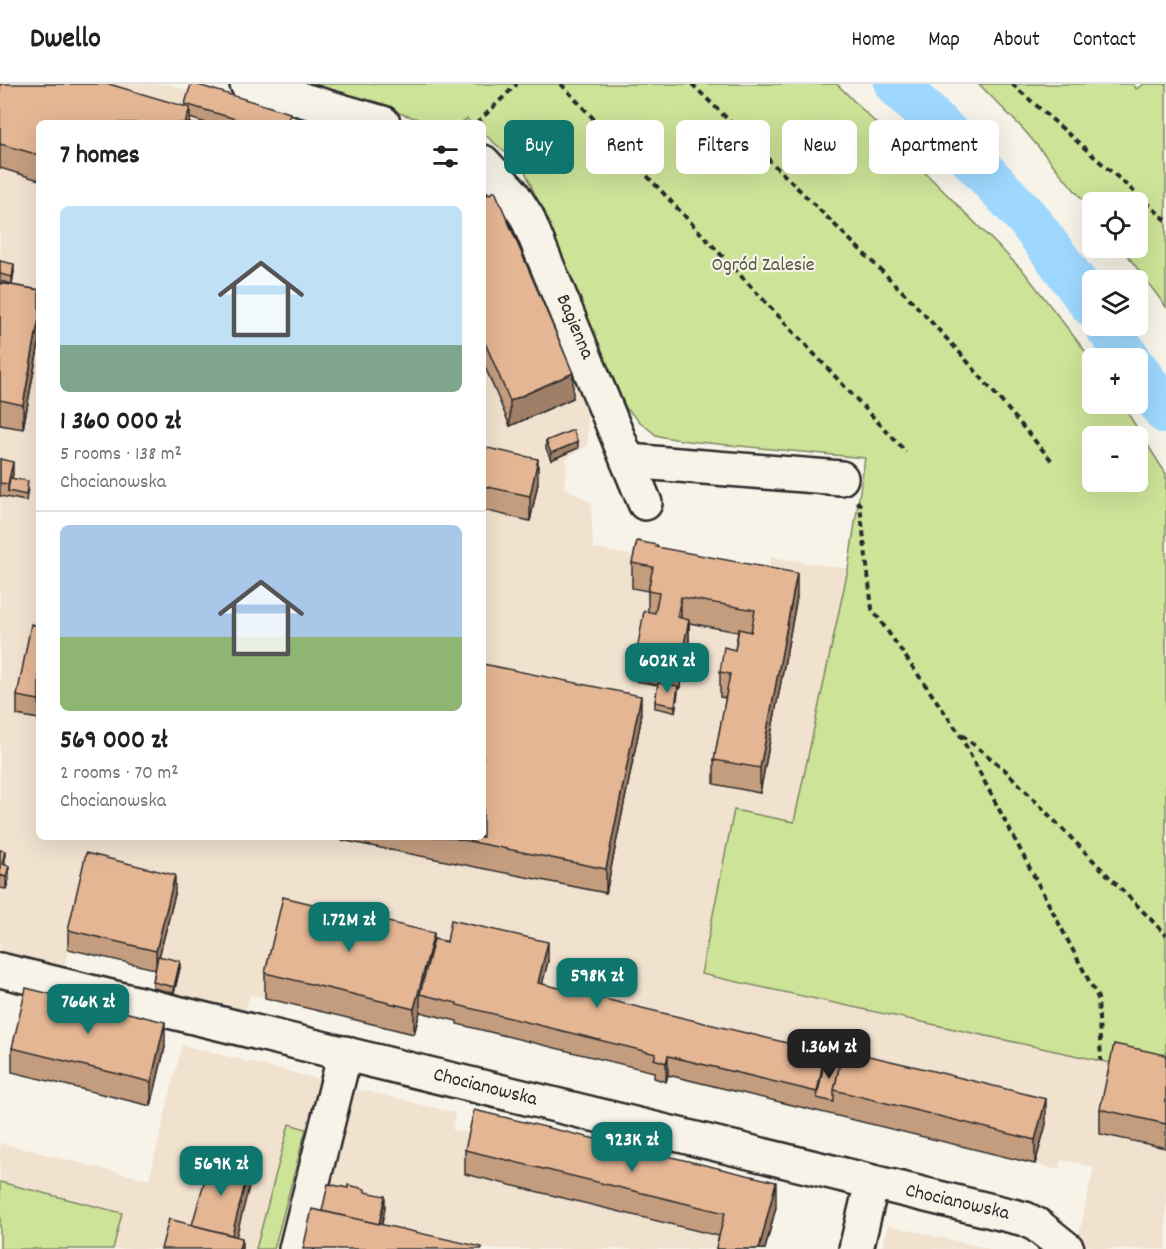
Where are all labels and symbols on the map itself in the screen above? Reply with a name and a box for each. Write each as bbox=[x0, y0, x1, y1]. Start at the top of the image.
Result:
park label: Ogród Zalesie bbox=[711, 252, 815, 280]
street label: Bagienna bbox=[548, 290, 600, 364]
pin: 602K zł bbox=[612, 643, 722, 694]
pin: 1.72M zł bbox=[287, 902, 411, 953]
pin: 598K zł bbox=[542, 958, 652, 1009]
pin: 766K zł bbox=[33, 984, 143, 1035]
pin: 1.36M zł bbox=[767, 1029, 891, 1080]
street label: Chocianowska bbox=[430, 1062, 540, 1115]
pin: 923K zł bbox=[577, 1122, 687, 1173]
pin: 569K zł bbox=[166, 1146, 276, 1197]
street label: Chocianowska bbox=[902, 1177, 1012, 1229]

